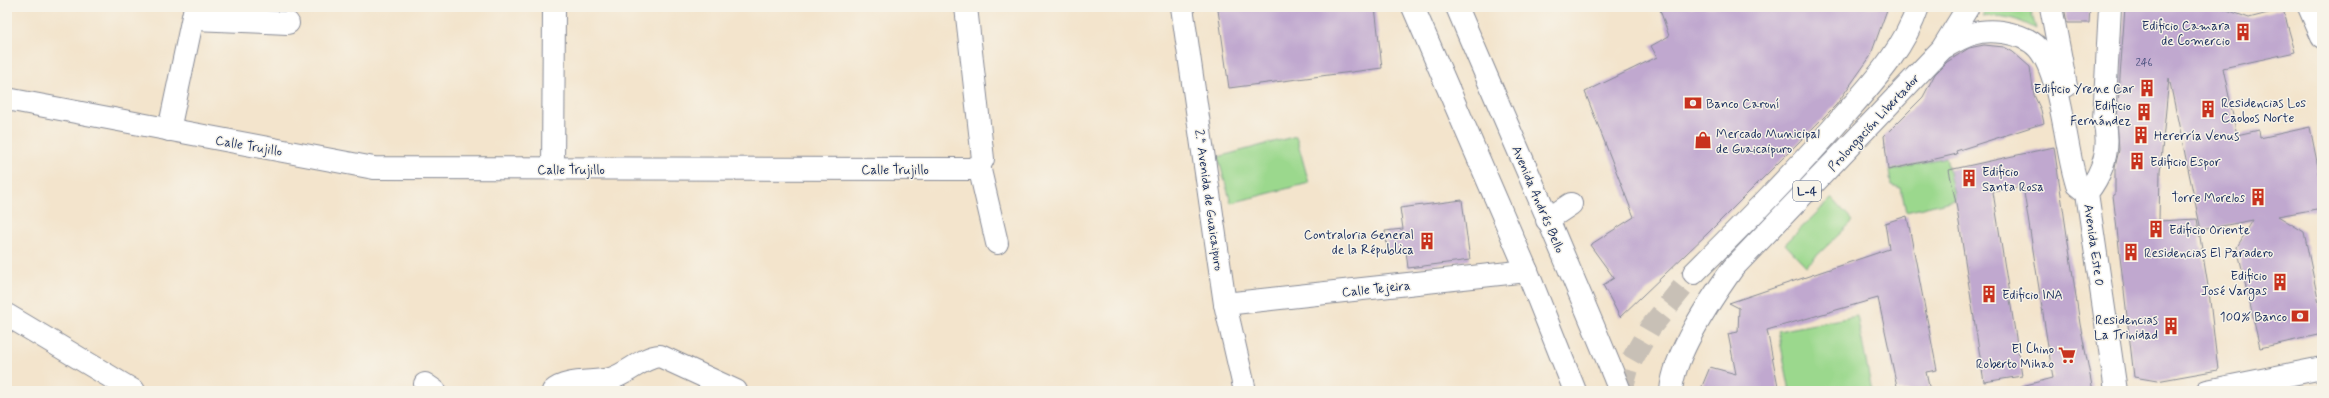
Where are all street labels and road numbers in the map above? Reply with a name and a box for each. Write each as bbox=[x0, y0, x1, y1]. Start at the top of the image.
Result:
street label: Prolongación Libertador bbox=[1824, 70, 1925, 176]
street label: 2.ª Avenida de Guaicaipuro bbox=[1190, 128, 1227, 272]
street label: Calle Trujillo bbox=[214, 132, 284, 161]
street label: Avenida Andrés Bello bbox=[1507, 143, 1568, 256]
street label: Calle Trujillo bbox=[537, 162, 605, 179]
street label: Calle Trujillo bbox=[861, 162, 929, 179]
road number: L-4 bbox=[1793, 181, 1821, 201]
street label: Avenida Este 0 bbox=[2079, 203, 2108, 287]
street label: Calle Tejeira bbox=[1341, 277, 1412, 302]

